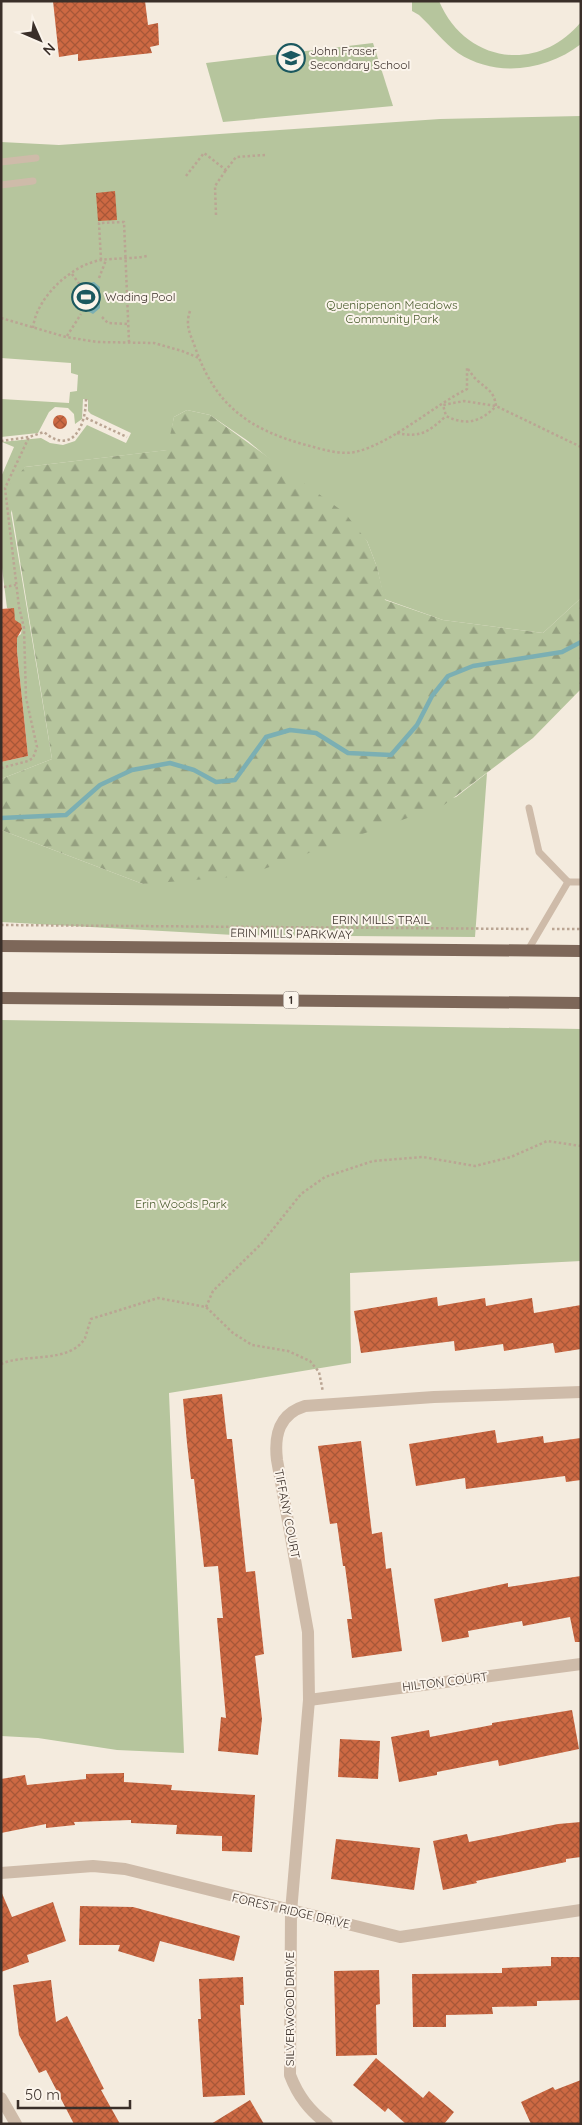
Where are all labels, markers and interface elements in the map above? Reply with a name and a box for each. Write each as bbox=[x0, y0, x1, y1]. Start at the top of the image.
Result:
north arrow bbox=[15, 15, 65, 65]
text: N bbox=[39, 39, 59, 59]
school or university icon: John Fraser Secondary School bbox=[276, 43, 306, 73]
place label: John Fraser Secondary School bbox=[310, 43, 410, 72]
sports icon: Wading Pool bbox=[71, 282, 101, 312]
place label: Wading Pool bbox=[105, 289, 176, 304]
park label: Quenippenon Meadows Community Park bbox=[326, 297, 458, 326]
street label: ERIN MILLS TRAIL bbox=[332, 912, 431, 927]
street label: ERIN MILLS PARKWAY bbox=[230, 925, 352, 942]
road number: 1 bbox=[284, 992, 298, 1008]
park label: Erin Woods Park bbox=[135, 1196, 227, 1211]
street label: TIFFANY COURT bbox=[271, 1468, 303, 1560]
street label: HILTON COURT bbox=[401, 1669, 489, 1694]
street label: FOREST RIDGE DRIVE bbox=[231, 1890, 352, 1931]
street label: SILVERWOOD DRIVE bbox=[282, 1951, 297, 2066]
scale bar bbox=[18, 2078, 130, 2110]
text: 50 m bbox=[25, 2085, 60, 2104]

